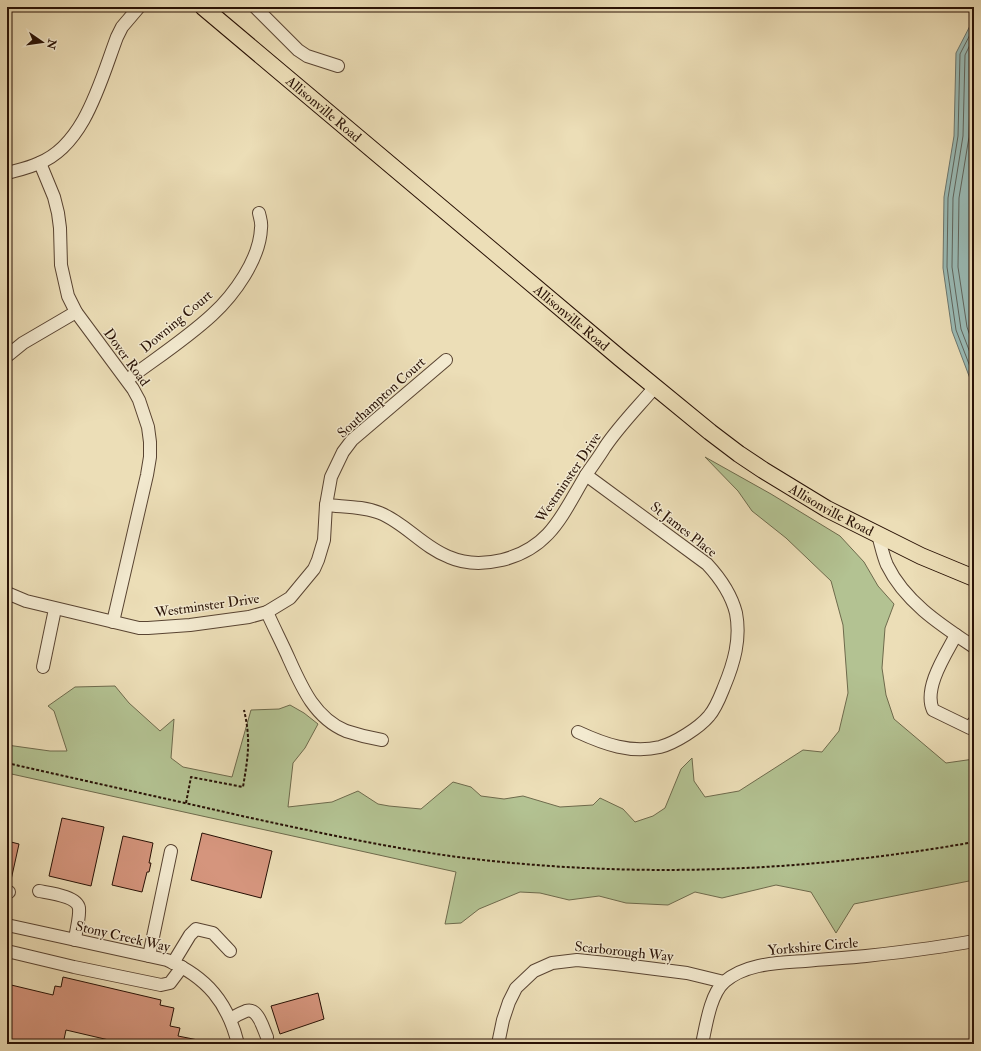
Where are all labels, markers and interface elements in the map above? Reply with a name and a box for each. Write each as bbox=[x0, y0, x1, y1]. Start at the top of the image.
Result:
north arrow bbox=[22, 22, 62, 62]
text: N bbox=[44, 37, 59, 52]
street label: Allisonville Road bbox=[282, 72, 365, 146]
street label: Allisonville Road bbox=[529, 281, 613, 355]
street label: Downing Court bbox=[137, 286, 216, 356]
street label: Dover Road bbox=[100, 325, 153, 390]
street label: Southampton Court bbox=[334, 353, 430, 442]
street label: Westminster Drive bbox=[531, 429, 605, 527]
street label: Allisonville Road bbox=[785, 480, 876, 540]
street label: St James Place bbox=[647, 498, 720, 561]
street label: Westminster Drive bbox=[153, 590, 261, 621]
street label: Stony Creek Way bbox=[74, 917, 173, 957]
street label: Yorkshire Circle bbox=[767, 934, 859, 959]
street label: Scarborough Way bbox=[574, 938, 675, 966]

